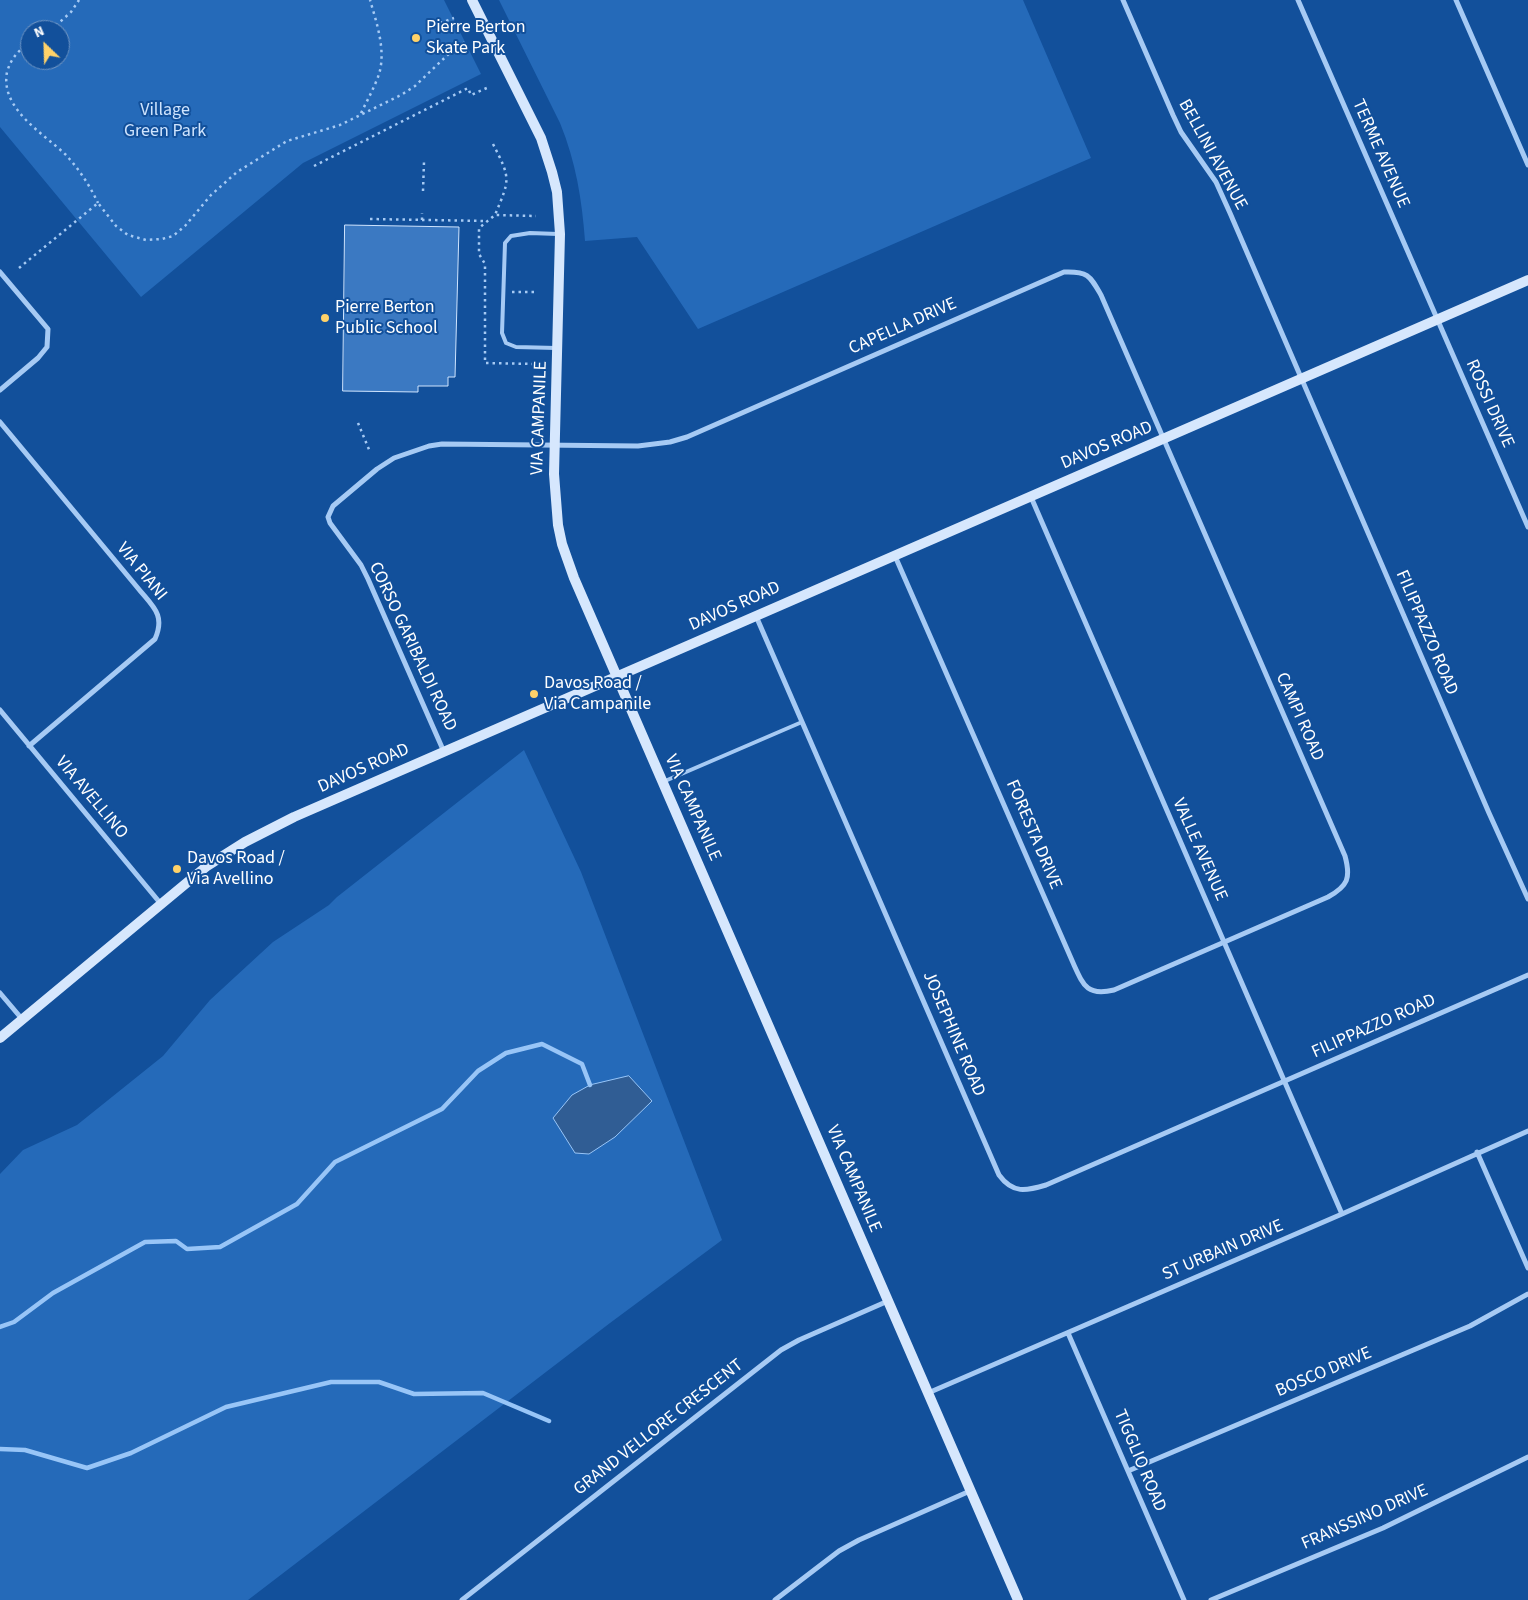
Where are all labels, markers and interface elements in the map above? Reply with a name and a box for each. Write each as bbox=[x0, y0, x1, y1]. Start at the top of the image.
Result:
place label: Pierre Berton Skate Park bbox=[426, 17, 526, 59]
north arrow bbox=[20, 20, 70, 70]
text: N bbox=[31, 21, 48, 43]
marker: Pierre Berton Skate Park bbox=[410, 32, 422, 44]
street label: BELLINI AVENUE bbox=[1173, 96, 1251, 214]
street label: TERME AVENUE bbox=[1346, 96, 1414, 212]
park label: Village Green Park bbox=[124, 100, 206, 142]
street label: CAPELLA DRIVE bbox=[846, 294, 960, 360]
place label: Pierre Berton Public School bbox=[335, 297, 437, 340]
marker: Pierre Berton Public School bbox=[319, 312, 331, 324]
street label: ROSSI DRIVE bbox=[1460, 357, 1518, 451]
street label: VIA CAMPANILE bbox=[527, 361, 553, 475]
street label: DAVOS ROAD bbox=[1058, 417, 1156, 475]
street label: VIA PIANI bbox=[111, 539, 171, 605]
street label: CORSO GARIBALDI ROAD bbox=[363, 559, 461, 735]
street label: FILIPPAZZO ROAD bbox=[1390, 567, 1462, 699]
street label: DAVOS ROAD bbox=[686, 577, 784, 637]
street label: CAMPI ROAD bbox=[1270, 669, 1328, 765]
place label: Davos Road / Via Campanile bbox=[544, 673, 651, 716]
marker: Davos Road / Via Campanile bbox=[528, 688, 540, 700]
street label: DAVOS ROAD bbox=[315, 739, 413, 799]
street label: VIA CAMPANILE bbox=[659, 751, 725, 865]
street label: VIA AVELLINO bbox=[50, 752, 132, 844]
street label: FORESTA DRIVE bbox=[1000, 777, 1066, 893]
street label: VALLE AVENUE bbox=[1167, 795, 1231, 905]
place label: Davos Road / Via Avellino bbox=[187, 848, 285, 891]
marker: Davos Road / Via Avellino bbox=[171, 863, 183, 875]
street label: JOSEPHINE ROAD bbox=[917, 968, 989, 1100]
street label: FILIPPAZZO ROAD bbox=[1309, 990, 1439, 1064]
street label: VIA CAMPANILE bbox=[821, 1122, 885, 1236]
street label: ST URBAIN DRIVE bbox=[1159, 1216, 1287, 1286]
street label: BOSCO DRIVE bbox=[1273, 1343, 1375, 1403]
street label: GRAND VELLORE CRESCENT bbox=[570, 1355, 748, 1501]
street label: TIGGLIO ROAD bbox=[1108, 1407, 1170, 1515]
street label: FRANSSINO DRIVE bbox=[1298, 1480, 1432, 1556]

